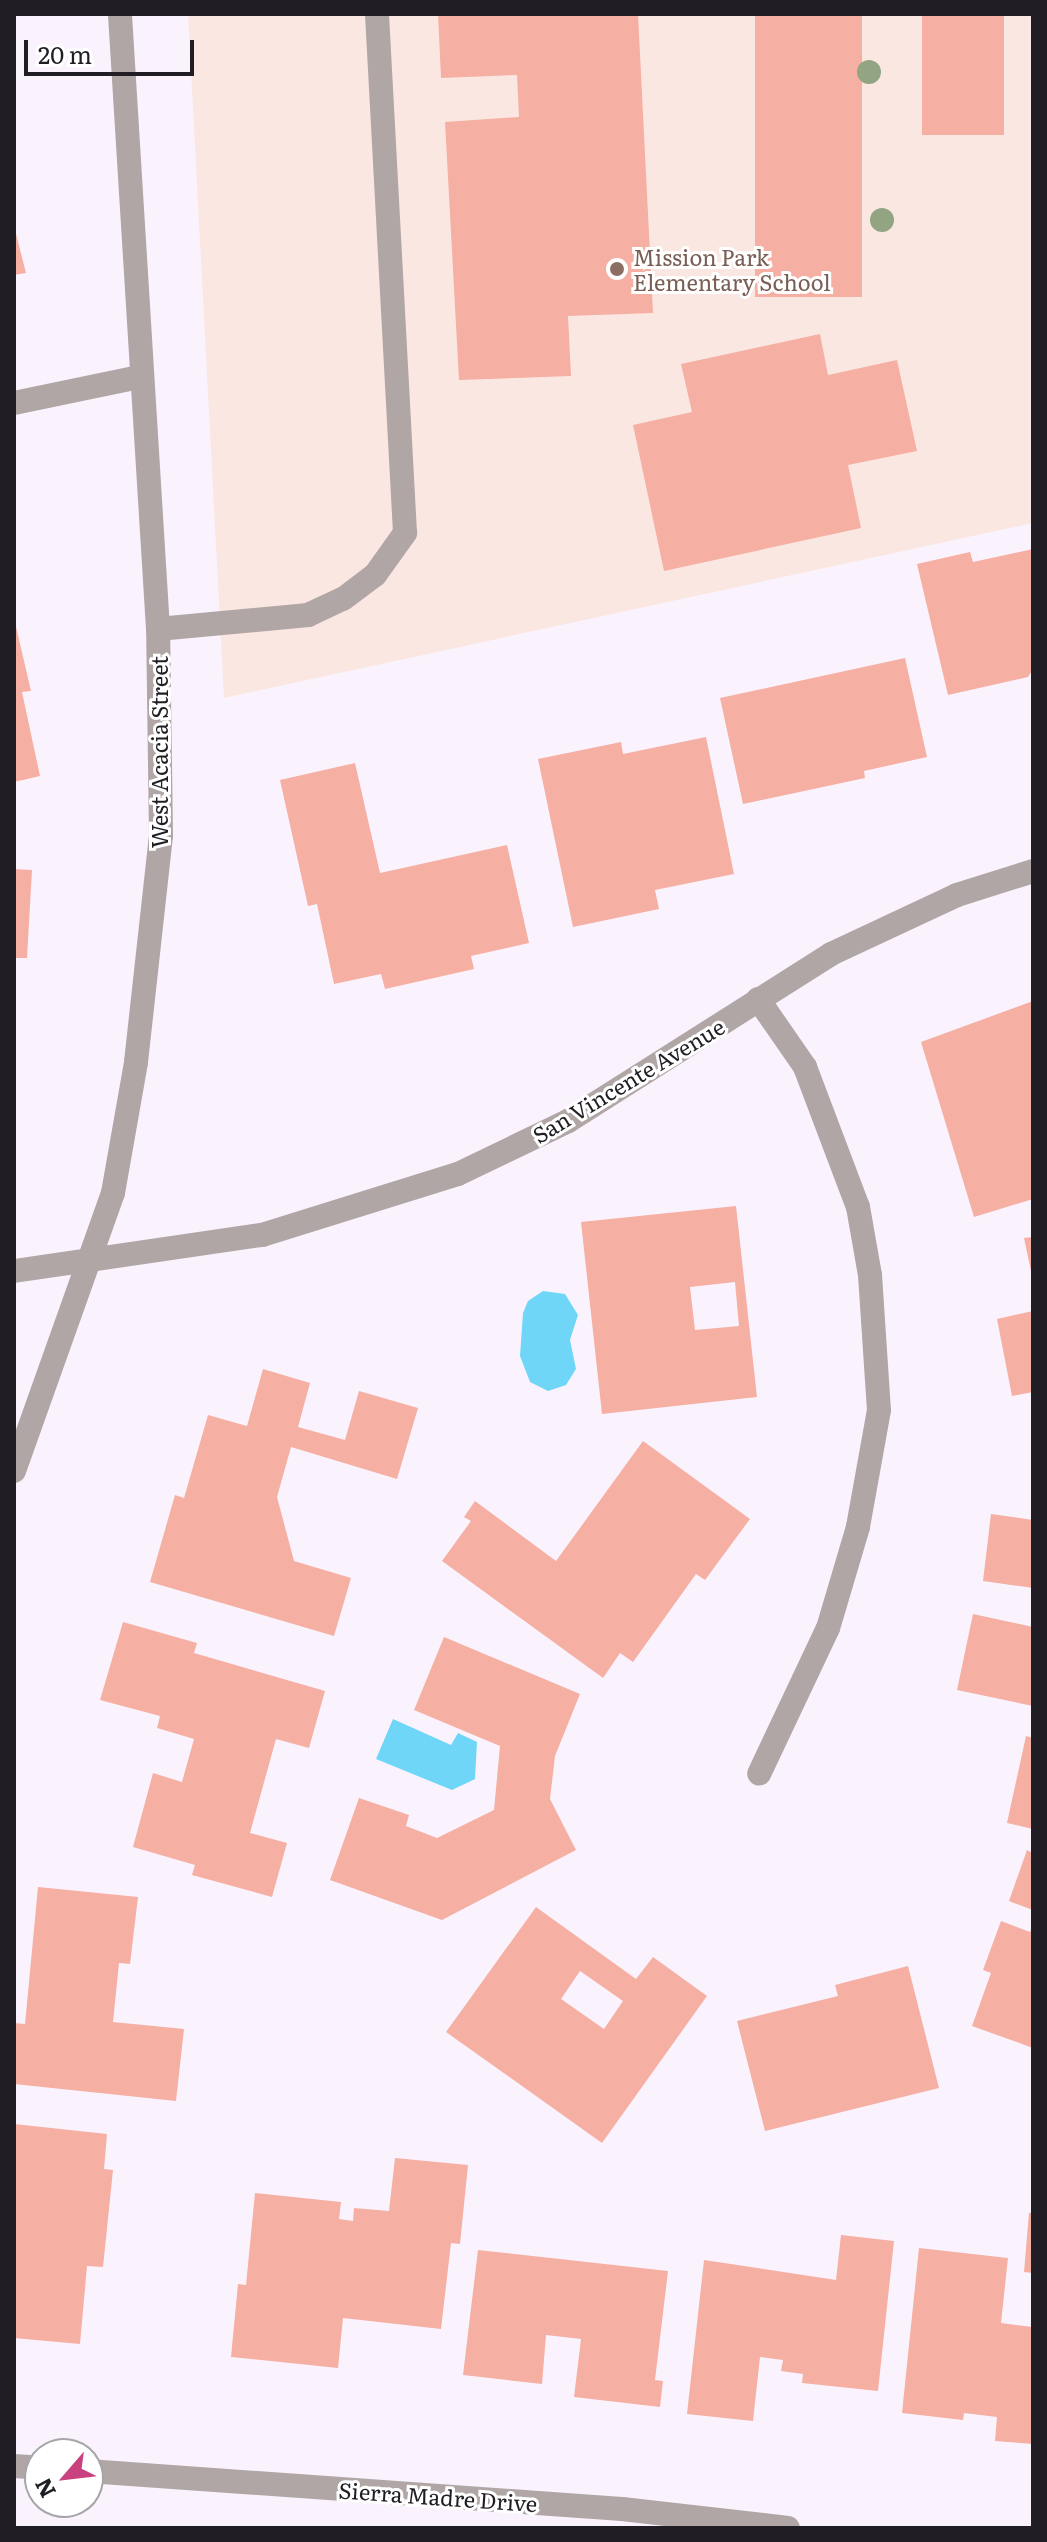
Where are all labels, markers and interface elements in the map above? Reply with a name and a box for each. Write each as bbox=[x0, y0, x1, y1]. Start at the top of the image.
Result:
scale bar bbox=[28, 24, 198, 74]
text: 20 m bbox=[38, 36, 92, 71]
place label: Mission Park Elementary School bbox=[633, 243, 831, 294]
marker: Mission Park Elementary School bbox=[608, 260, 626, 278]
street label: West Acacia Street bbox=[146, 656, 172, 848]
street label: San Vincente Avenue bbox=[527, 1012, 729, 1148]
north arrow bbox=[24, 2438, 104, 2518]
text: N bbox=[25, 2473, 63, 2504]
street label: Sierra Madre Drive bbox=[338, 2476, 538, 2516]

